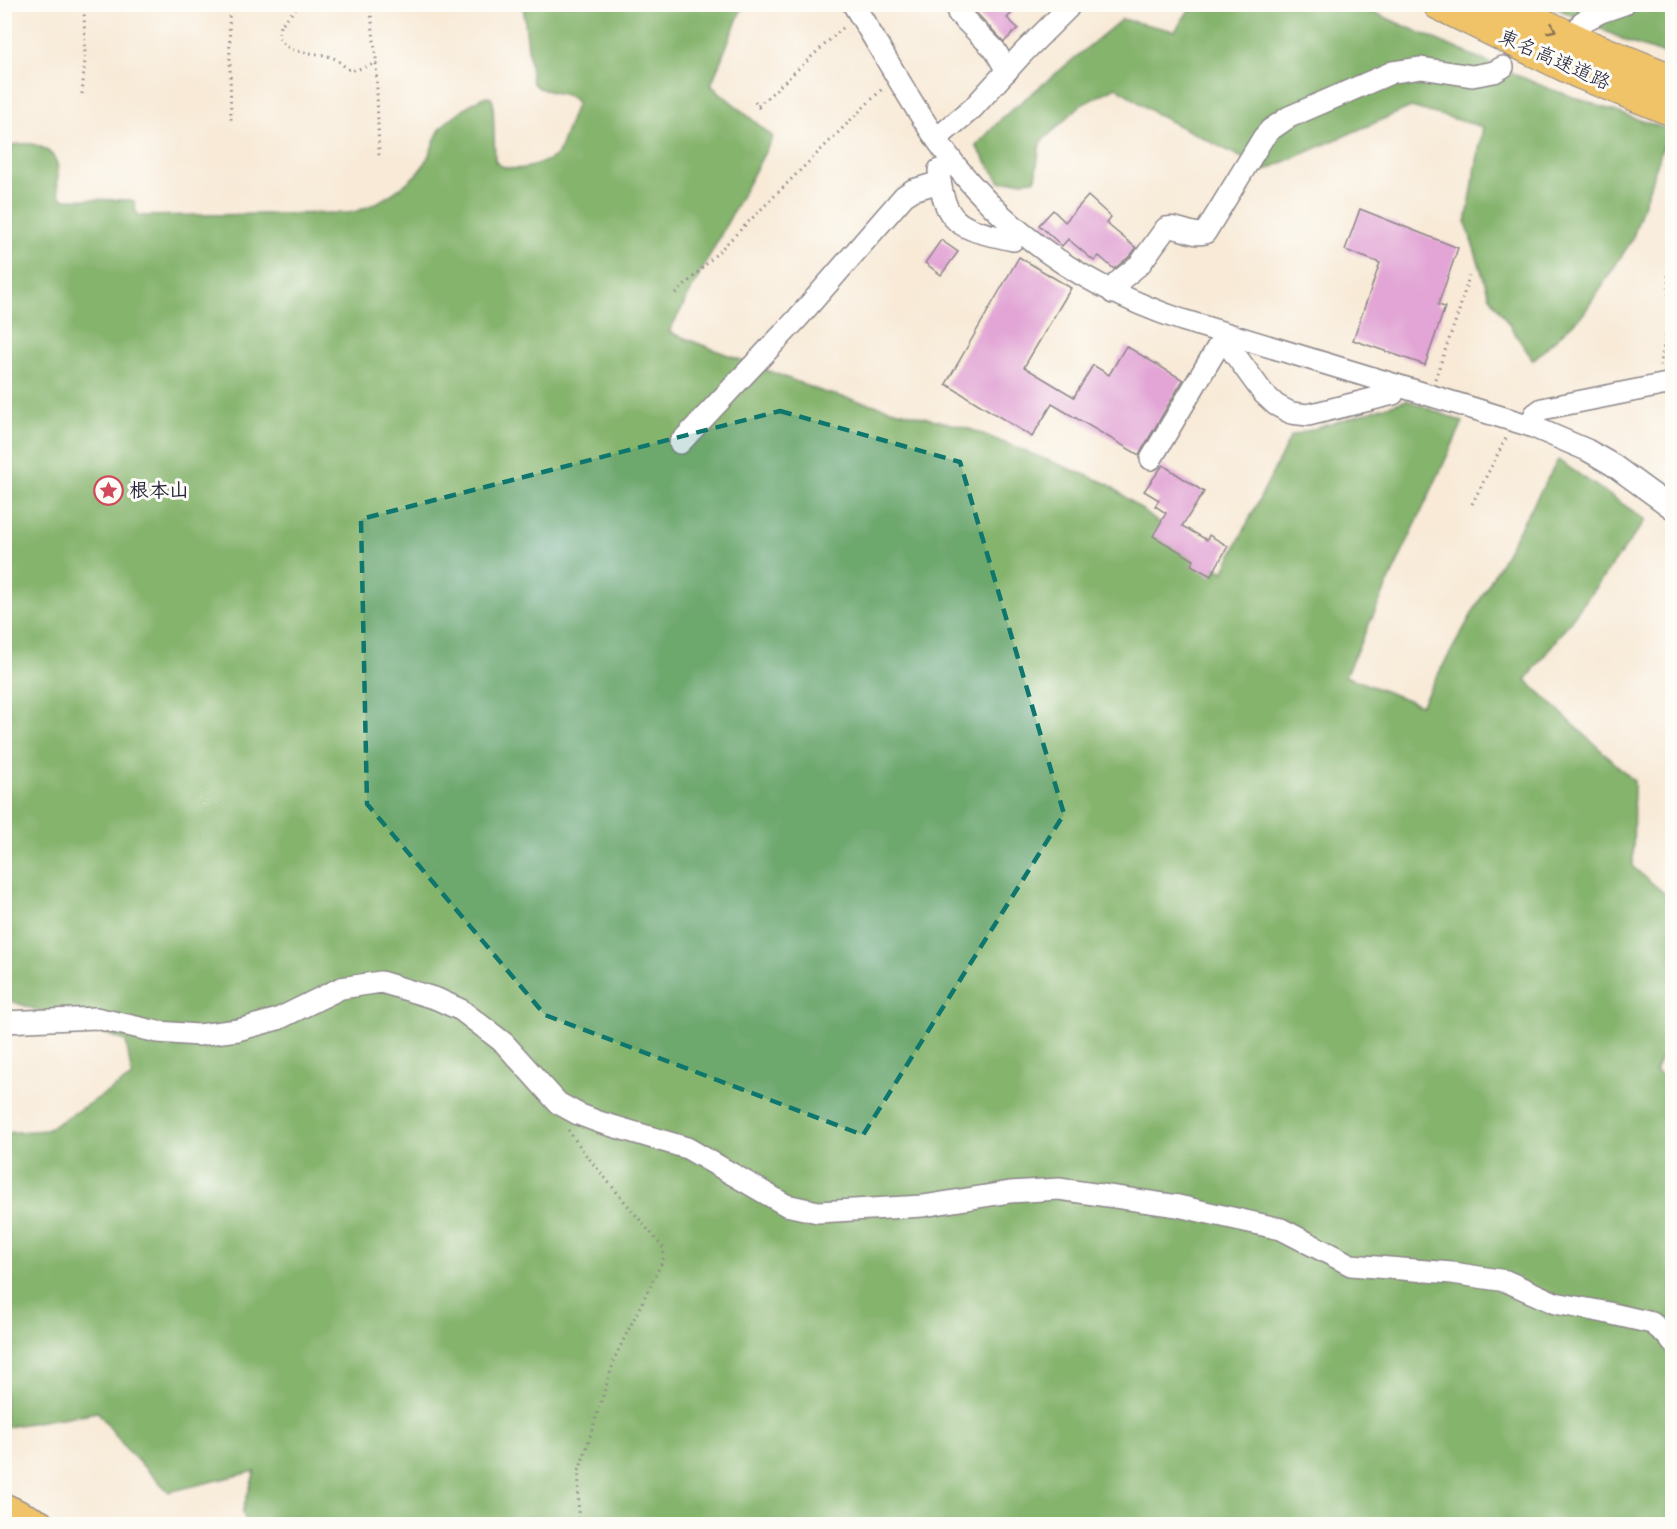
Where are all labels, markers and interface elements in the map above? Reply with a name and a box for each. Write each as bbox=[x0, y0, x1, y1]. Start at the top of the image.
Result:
street label: 東名高速道路 bbox=[1495, 22, 1616, 94]
one-way arrow bbox=[1546, 22, 1557, 34]
place icon: 根本山 bbox=[92, 474, 124, 506]
place label: 根本山 bbox=[129, 476, 189, 502]

